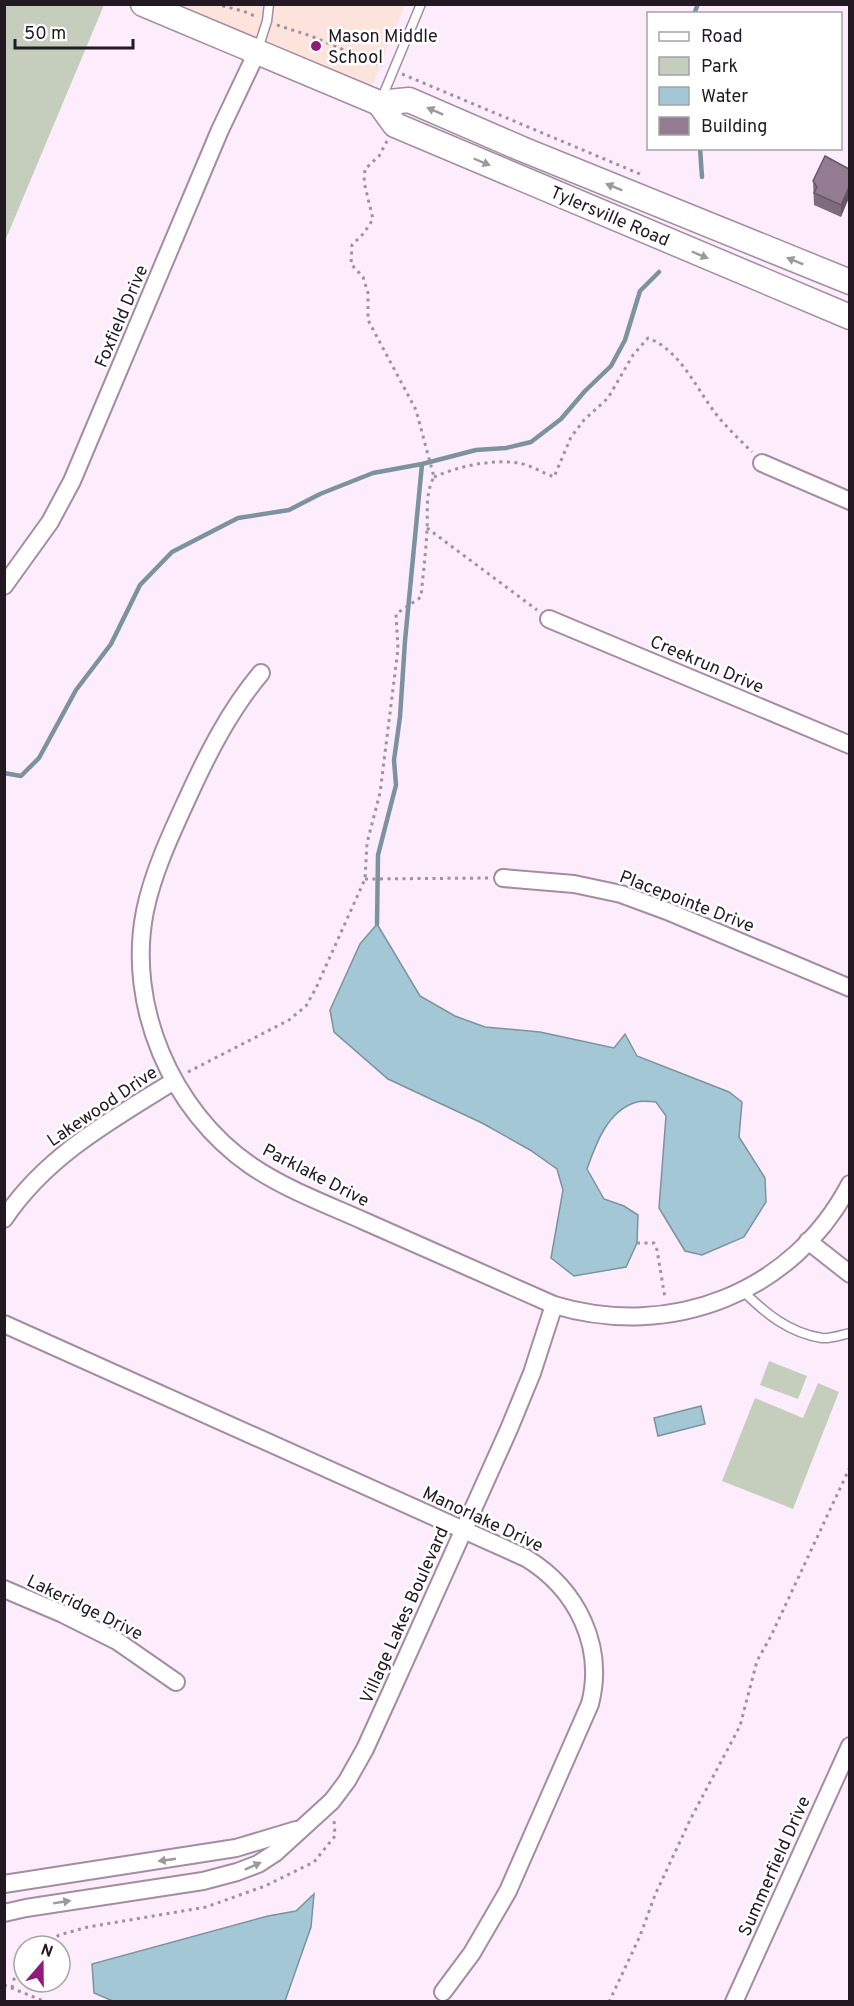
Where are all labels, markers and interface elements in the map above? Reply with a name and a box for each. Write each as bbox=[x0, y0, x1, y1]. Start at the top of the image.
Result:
scale bar bbox=[15, 12, 134, 50]
legend bbox=[647, 12, 842, 150]
text: 50 m bbox=[24, 23, 66, 46]
place label: Mason Middle School bbox=[328, 26, 438, 70]
text: Road bbox=[701, 26, 743, 49]
marker: Mason Middle School bbox=[309, 39, 323, 53]
text: Park bbox=[701, 56, 738, 79]
text: Water bbox=[701, 86, 748, 109]
one-way arrow bbox=[426, 106, 444, 115]
text: Building bbox=[701, 116, 767, 139]
one-way arrow bbox=[473, 158, 491, 167]
street label: Tylersville Road bbox=[546, 182, 673, 253]
one-way arrow bbox=[605, 182, 623, 192]
one-way arrow bbox=[691, 251, 709, 260]
one-way arrow bbox=[786, 256, 804, 265]
street label: Foxfield Drive bbox=[90, 262, 154, 371]
street label: Creekrun Drive bbox=[646, 631, 767, 700]
street label: Placepointe Drive bbox=[616, 866, 757, 939]
street label: Lakewood Drive bbox=[43, 1062, 162, 1153]
street label: Parklake Drive bbox=[258, 1140, 373, 1213]
street label: Manorlake Drive bbox=[418, 1482, 546, 1558]
street label: Village Lakes Boulevard bbox=[356, 1523, 455, 1708]
street label: Lakeridge Drive bbox=[22, 1570, 146, 1646]
street label: Summerfield Drive bbox=[734, 1793, 817, 1940]
one-way arrow bbox=[157, 1855, 176, 1864]
one-way arrow bbox=[244, 1861, 261, 1870]
one-way arrow bbox=[53, 1898, 72, 1907]
north arrow bbox=[12, 1934, 72, 1994]
text: N bbox=[38, 1940, 55, 1963]

